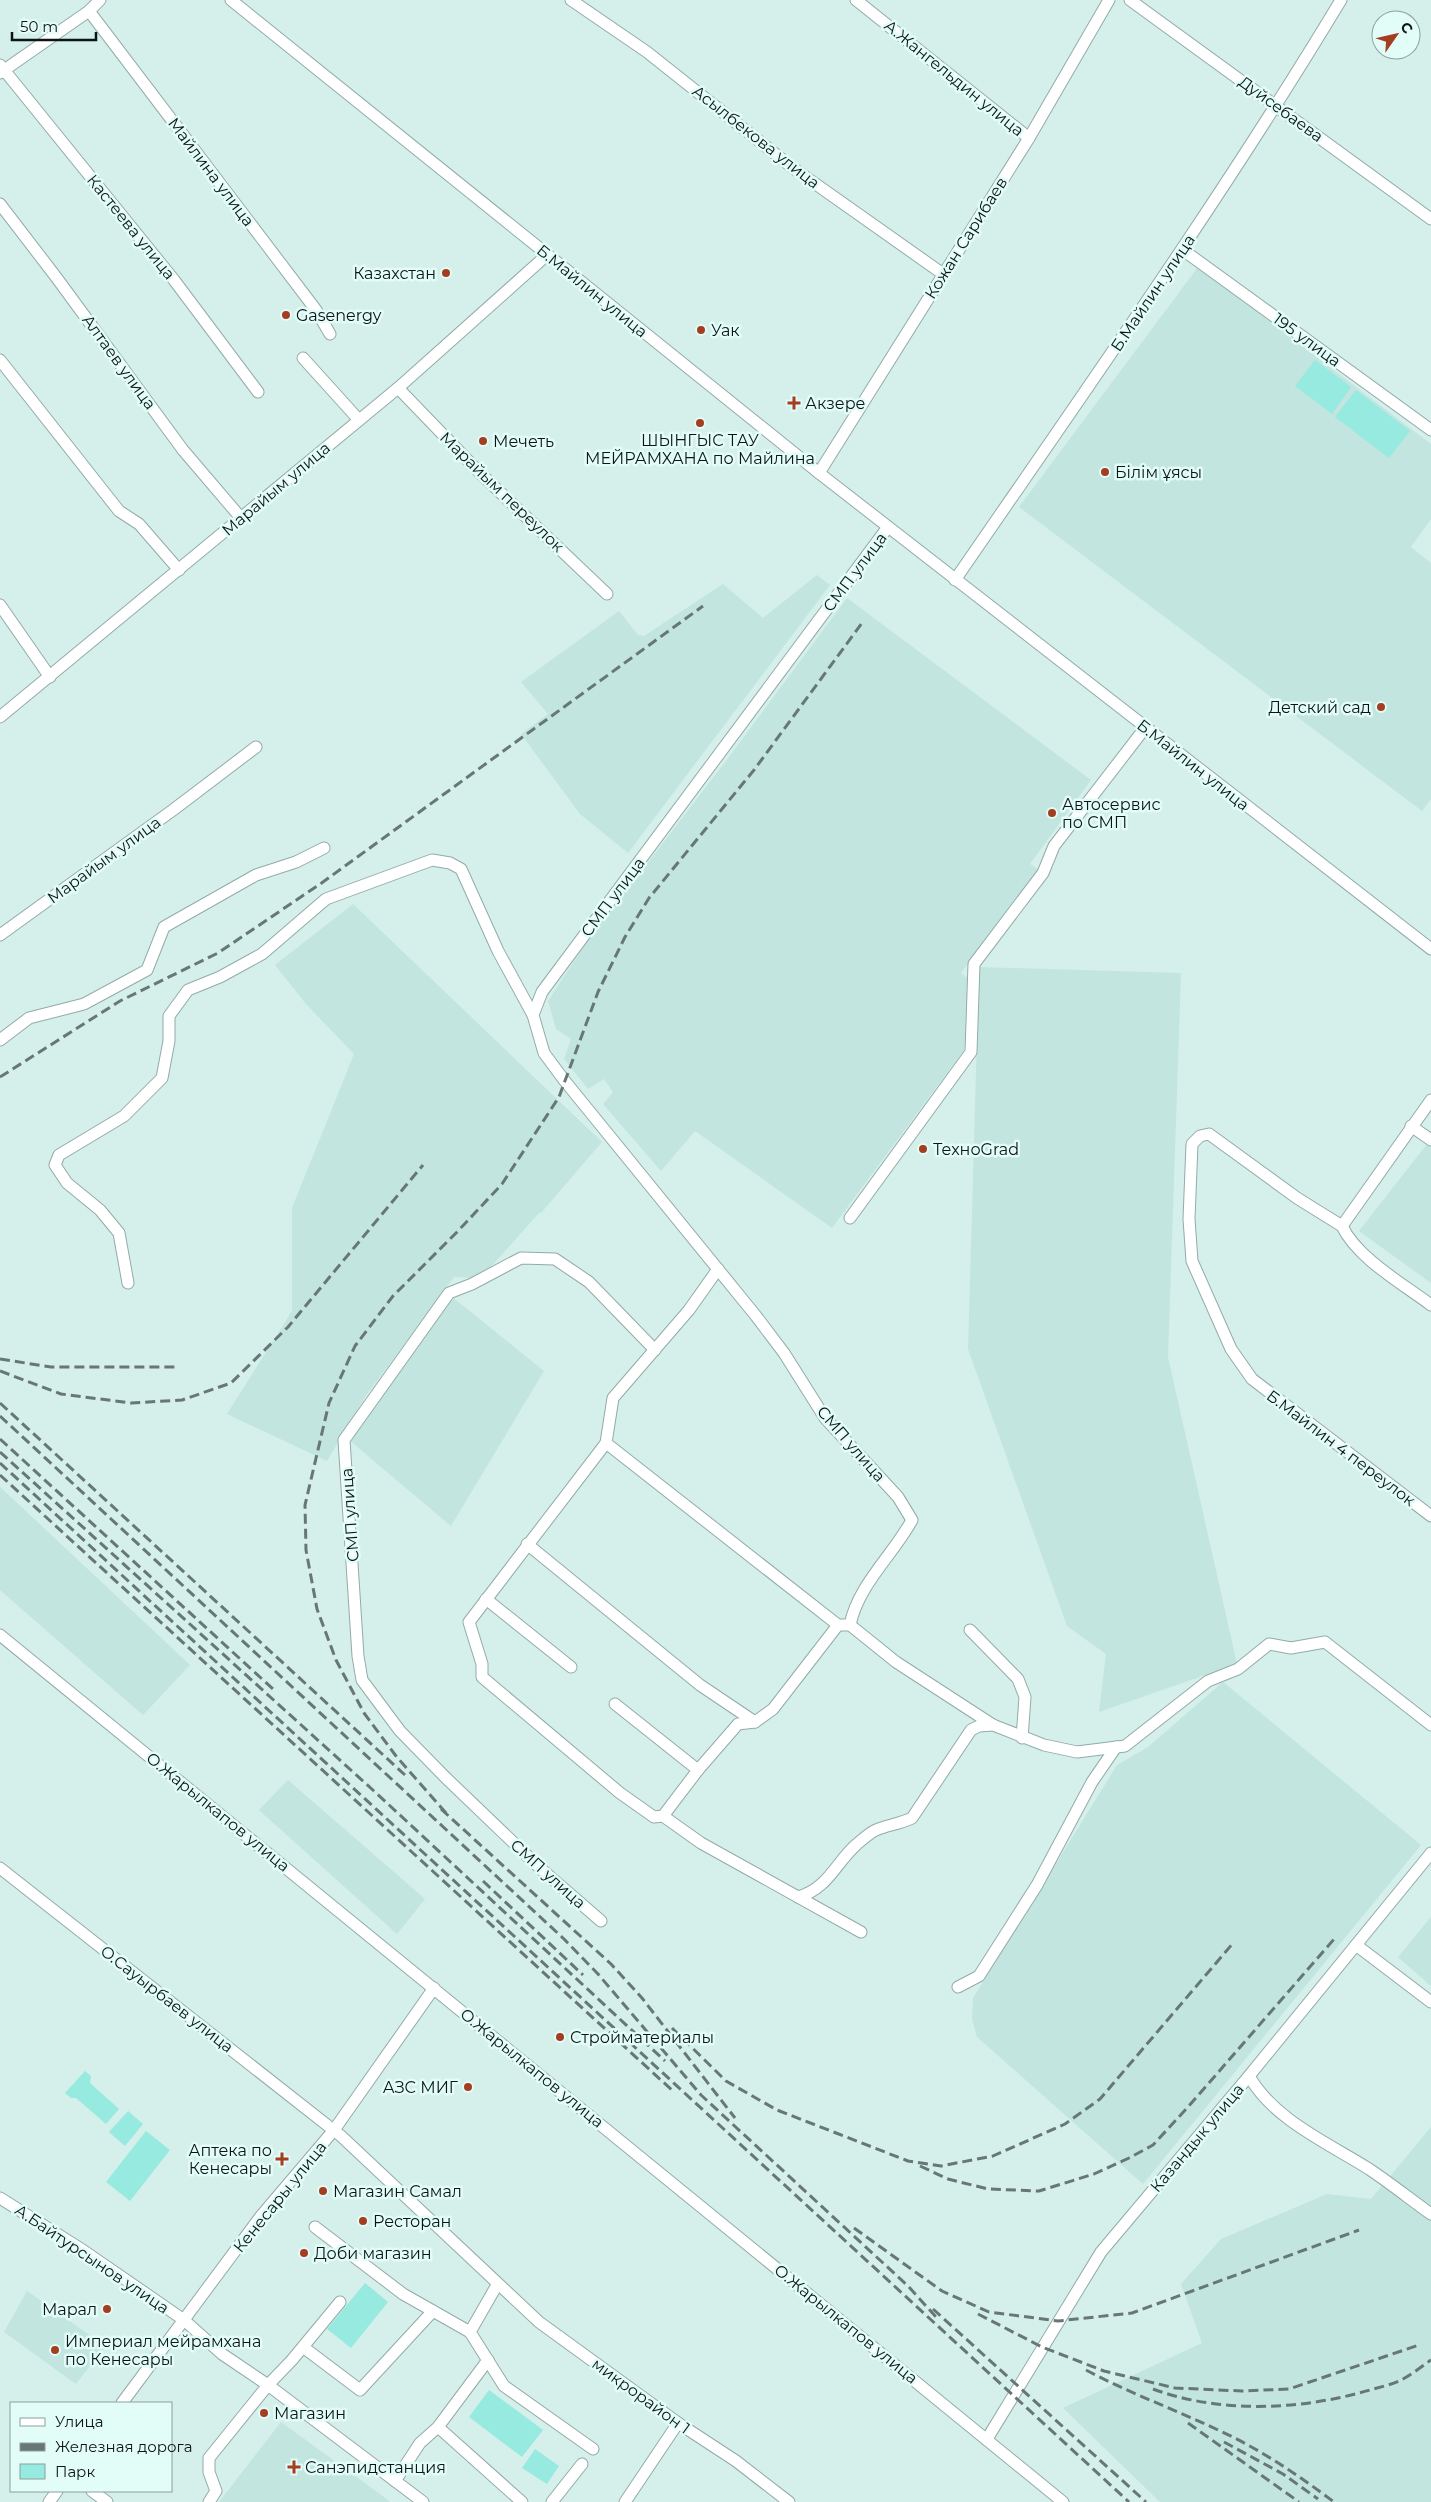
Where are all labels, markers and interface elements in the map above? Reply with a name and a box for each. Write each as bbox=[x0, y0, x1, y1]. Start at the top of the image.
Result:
scale bar bbox=[12, 10, 96, 42]
north arrow bbox=[1371, 10, 1421, 60]
street label: А.Жангельдин улица bbox=[880, 16, 1028, 140]
text: 50 m bbox=[20, 17, 58, 36]
text: С bbox=[1396, 18, 1417, 37]
street label: Дуйсебаева bbox=[1235, 72, 1327, 146]
street label: Асылбекова улица bbox=[689, 81, 823, 193]
street label: Майлина улица bbox=[164, 114, 258, 230]
street label: Кастеева улица bbox=[83, 171, 179, 283]
street label: Кожан Сарибаев bbox=[921, 174, 1011, 302]
street label: Б.Майлин улица bbox=[1107, 231, 1199, 355]
street label: Б.Майлин улица bbox=[533, 241, 651, 341]
place label: Казахстан bbox=[353, 264, 436, 283]
marker: Казахстан bbox=[440, 267, 452, 279]
place label: Gasenergy bbox=[296, 306, 382, 325]
marker: Gasenergy bbox=[280, 309, 292, 321]
street label: 195 улица bbox=[1270, 309, 1344, 371]
street label: Алтаев улица bbox=[78, 311, 160, 413]
place label: Уак bbox=[711, 321, 740, 340]
marker: Уак bbox=[695, 324, 707, 336]
place label: Акзере bbox=[805, 394, 866, 413]
marker: Акзере bbox=[787, 396, 801, 410]
marker: ШЫНГЫС ТАУ МЕЙРАМХАНА по Майлина bbox=[694, 417, 706, 429]
street label: Марайым переулок bbox=[436, 428, 568, 557]
place label: ШЫНГЫС ТАУ МЕЙРАМХАНА по Майлина bbox=[585, 431, 815, 468]
place label: Мечеть bbox=[493, 432, 554, 451]
marker: Мечеть bbox=[477, 435, 489, 447]
street label: Марайым улица bbox=[218, 438, 334, 540]
place label: Білім ұясы bbox=[1115, 463, 1202, 482]
marker: Білім ұясы bbox=[1099, 466, 1111, 478]
street label: СМП улица bbox=[819, 529, 891, 615]
place label: Детский сад bbox=[1269, 698, 1371, 717]
marker: Детский сад bbox=[1375, 701, 1387, 713]
street label: Б.Майлин улица bbox=[1133, 715, 1253, 815]
place label: Автосервис по СМП bbox=[1062, 795, 1160, 832]
marker: Автосервис по СМП bbox=[1046, 807, 1058, 819]
street label: Марайым улица bbox=[44, 813, 164, 907]
street label: СМП улица bbox=[577, 854, 649, 940]
place label: ТехноGrad bbox=[933, 1140, 1019, 1159]
marker: ТехноGrad bbox=[917, 1143, 929, 1155]
street label: Б.Майлин 4 переулок bbox=[1263, 1386, 1420, 1511]
street label: СМП улица bbox=[813, 1402, 889, 1486]
street label: СМП улица bbox=[337, 1467, 363, 1563]
street label: О.Жарылкапов улица bbox=[143, 1748, 293, 1876]
street label: СМП улица bbox=[507, 1835, 589, 1913]
street label: О.Сауырбаев улица bbox=[97, 1941, 237, 2057]
street label: О.Жарылкапов улица bbox=[457, 2004, 607, 2132]
place label: Стройматериалы bbox=[570, 2028, 714, 2047]
marker: Стройматериалы bbox=[554, 2031, 566, 2043]
place label: АЗС МИГ bbox=[383, 2078, 459, 2097]
street label: Казандык улица bbox=[1146, 2080, 1248, 2196]
marker: АЗС МИГ bbox=[462, 2081, 474, 2093]
street label: Кенесары улица bbox=[229, 2138, 331, 2256]
place label: Аптека по Кенесары bbox=[189, 2141, 272, 2178]
marker: Аптека по Кенесары bbox=[276, 2153, 288, 2165]
place label: Магазин Самал bbox=[333, 2182, 462, 2201]
marker: Магазин Самал bbox=[317, 2185, 329, 2197]
street label: А.Байтурсынов улица bbox=[11, 2200, 173, 2318]
place label: Ресторан bbox=[373, 2212, 451, 2231]
marker: Ресторан bbox=[357, 2215, 369, 2227]
place label: Доби магазин bbox=[314, 2244, 432, 2263]
marker: Доби магазин bbox=[298, 2247, 310, 2259]
street label: О.Жарылкапов улица bbox=[771, 2260, 921, 2388]
place label: Марал bbox=[42, 2300, 97, 2319]
marker: Марал bbox=[101, 2303, 113, 2315]
place label: Империал мейрамхана по Кенесары bbox=[65, 2332, 261, 2369]
marker: Империал мейрамхана по Кенесары bbox=[49, 2344, 61, 2356]
street label: микрорайон 1 bbox=[588, 2354, 694, 2438]
legend bbox=[10, 2402, 172, 2492]
place label: Магазин bbox=[274, 2404, 346, 2423]
marker: Магазин bbox=[258, 2407, 270, 2419]
text: Улица bbox=[55, 2412, 103, 2431]
text: Железная дорога bbox=[55, 2437, 192, 2456]
place label: Санэпидстанция bbox=[305, 2458, 446, 2477]
marker: Санэпидстанция bbox=[287, 2460, 301, 2474]
text: Парк bbox=[55, 2462, 95, 2481]

